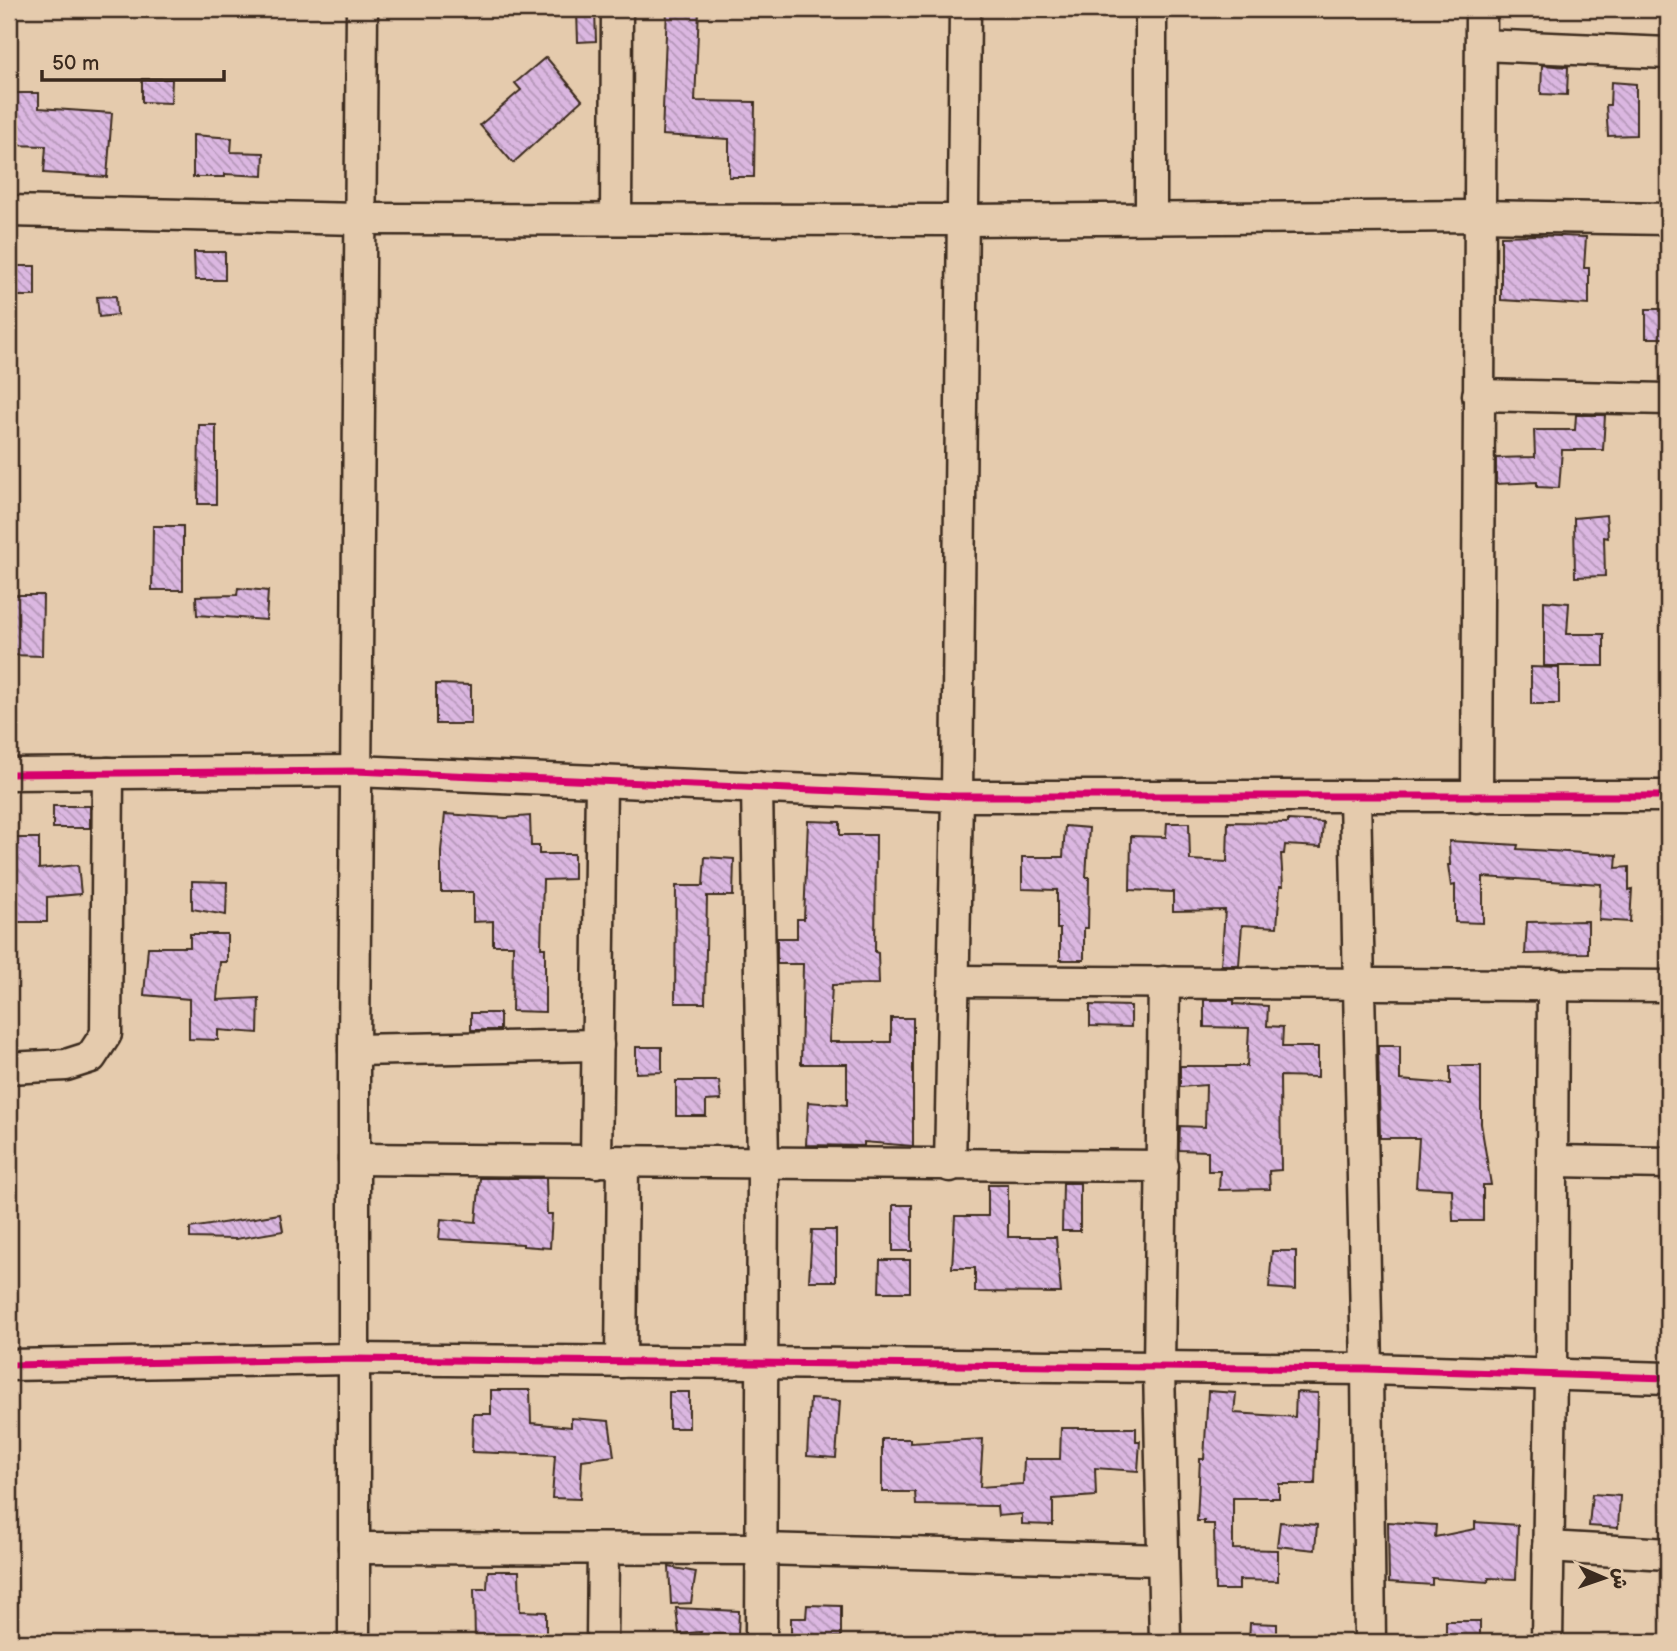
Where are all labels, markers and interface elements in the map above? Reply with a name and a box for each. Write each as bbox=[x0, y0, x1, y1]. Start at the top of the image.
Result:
scale bar bbox=[42, 38, 224, 82]
text: 50 m bbox=[52, 51, 99, 76]
north arrow bbox=[1568, 1542, 1638, 1612]
text: ش bbox=[1608, 1568, 1631, 1589]

